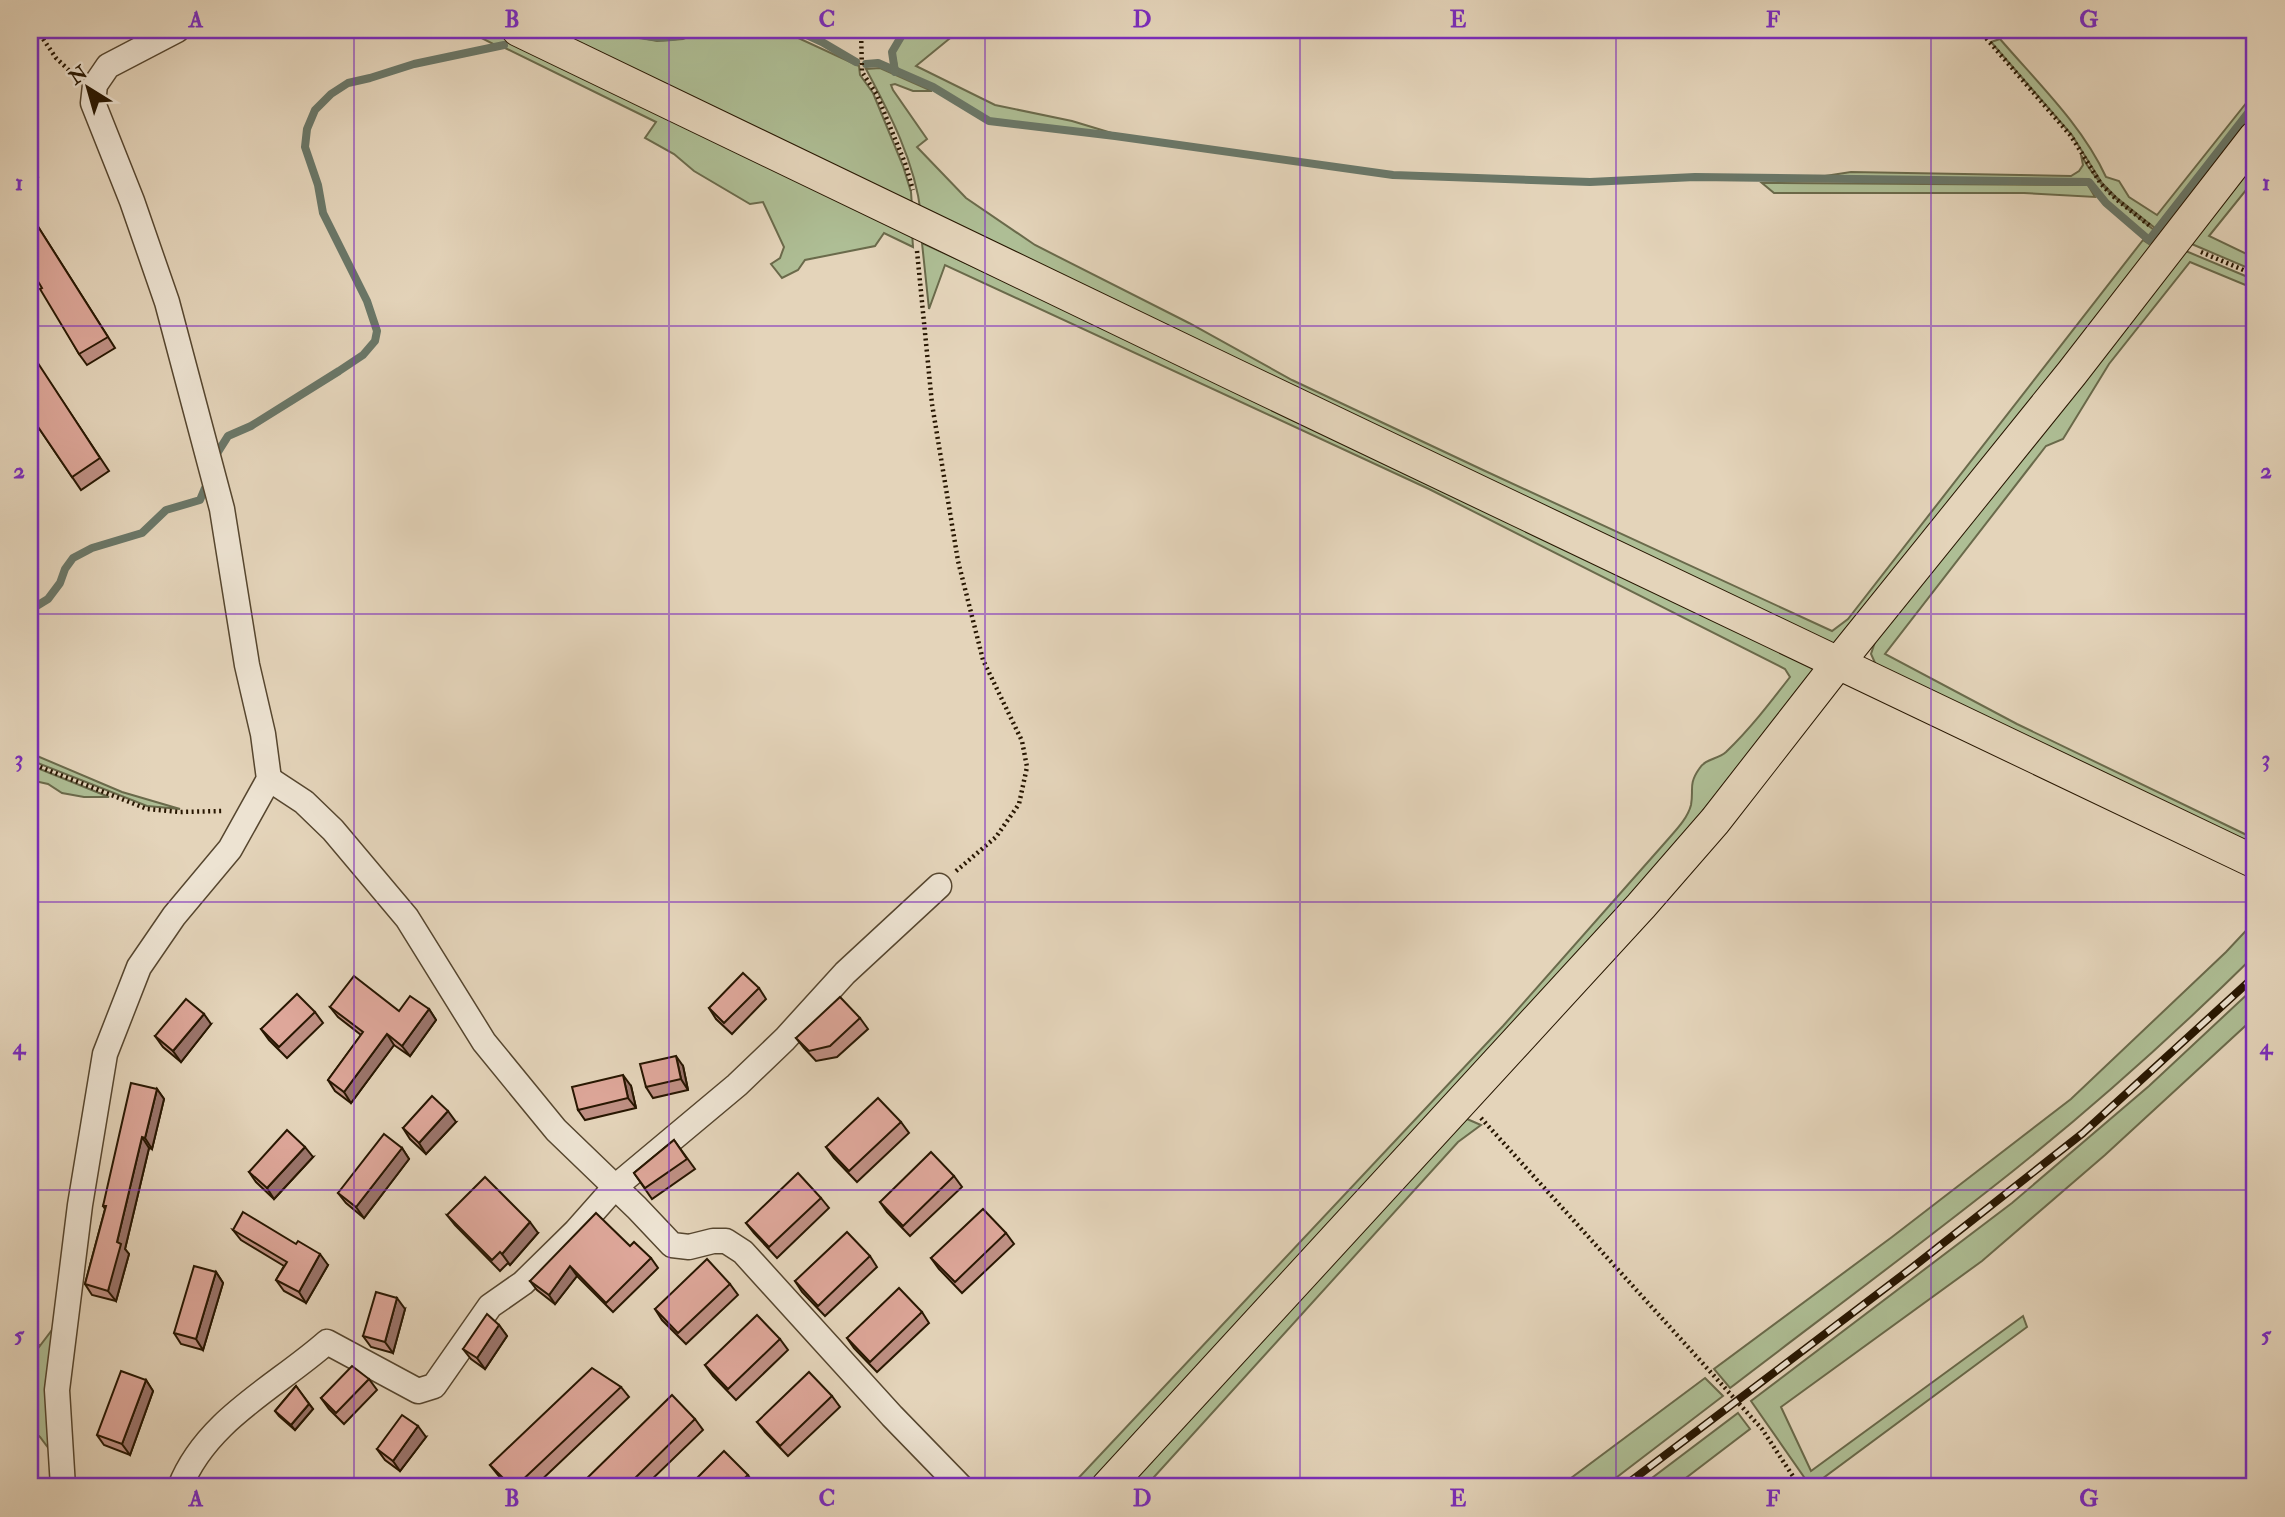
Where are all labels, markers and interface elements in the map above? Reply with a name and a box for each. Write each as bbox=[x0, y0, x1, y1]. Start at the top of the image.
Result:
text: A bbox=[188, 5, 204, 34]
text: B bbox=[504, 5, 520, 34]
text: C bbox=[819, 5, 835, 34]
text: D bbox=[1133, 5, 1151, 34]
text: E bbox=[1450, 5, 1467, 34]
text: F bbox=[1766, 5, 1781, 34]
text: G bbox=[2079, 5, 2099, 34]
north arrow bbox=[52, 52, 122, 122]
text: N bbox=[64, 60, 93, 91]
text: 1 bbox=[15, 168, 23, 197]
text: 1 bbox=[2262, 168, 2270, 197]
text: 2 bbox=[13, 456, 25, 485]
text: 2 bbox=[2260, 456, 2272, 485]
text: 3 bbox=[15, 744, 23, 773]
text: 3 bbox=[2262, 744, 2270, 773]
text: 4 bbox=[12, 1032, 27, 1061]
text: 4 bbox=[2259, 1032, 2274, 1061]
text: 5 bbox=[14, 1320, 25, 1349]
text: 5 bbox=[2261, 1320, 2272, 1349]
text: A bbox=[188, 1484, 204, 1513]
text: B bbox=[504, 1484, 520, 1513]
text: C bbox=[819, 1484, 835, 1513]
text: D bbox=[1133, 1484, 1151, 1513]
text: E bbox=[1450, 1484, 1467, 1513]
text: F bbox=[1766, 1484, 1781, 1513]
text: G bbox=[2079, 1484, 2099, 1513]

